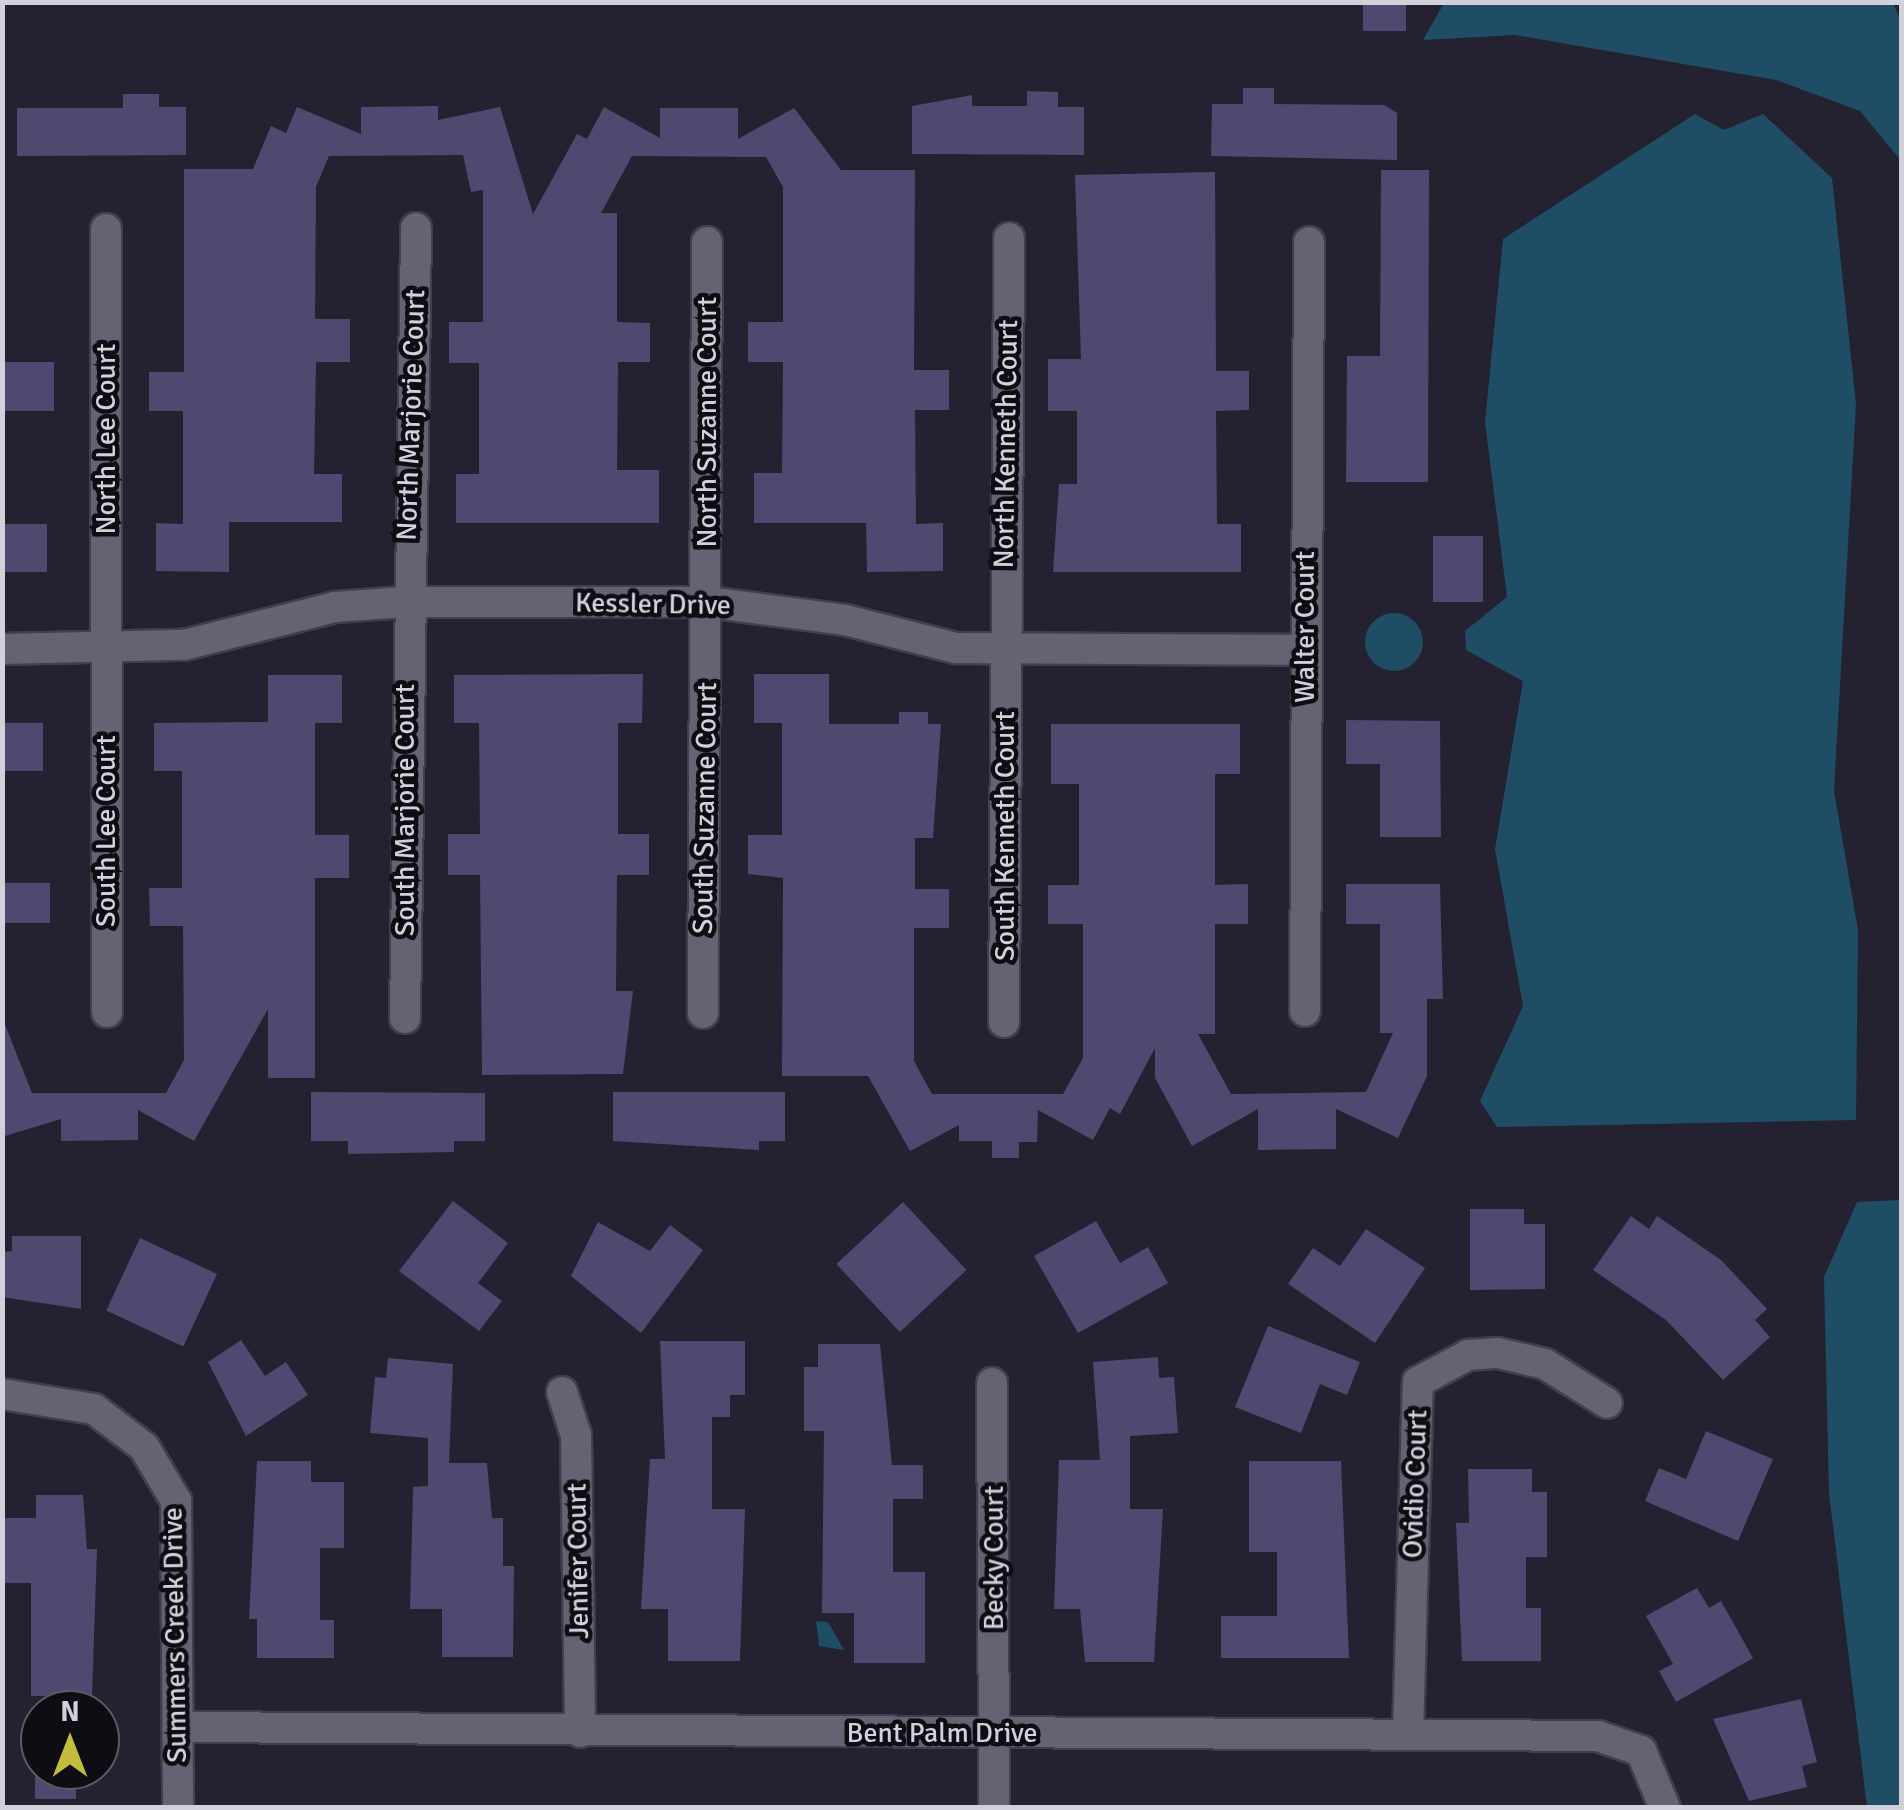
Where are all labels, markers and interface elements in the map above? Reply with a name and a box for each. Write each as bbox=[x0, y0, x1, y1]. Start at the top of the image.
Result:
street label: North Marjorie Court bbox=[390, 289, 432, 541]
street label: North Suzanne Court bbox=[690, 296, 724, 548]
street label: North Kenneth Court bbox=[987, 319, 1025, 569]
street label: North Lee Court bbox=[89, 343, 123, 535]
street label: Walter Court bbox=[1288, 551, 1322, 703]
street label: Kessler Drive bbox=[575, 586, 731, 622]
street label: South Suzanne Court bbox=[686, 682, 724, 934]
street label: South Marjorie Court bbox=[388, 684, 422, 936]
street label: South Kenneth Court bbox=[988, 711, 1022, 961]
street label: South Lee Court bbox=[89, 735, 123, 927]
street label: Ovidio Court bbox=[1396, 1409, 1434, 1559]
street label: Jenifer Court bbox=[560, 1483, 596, 1639]
street label: Becky Court bbox=[977, 1486, 1011, 1630]
street label: Summers Creek Drive bbox=[156, 1507, 194, 1763]
north arrow bbox=[20, 1690, 120, 1790]
text: N bbox=[60, 1695, 80, 1729]
street label: Bent Palm Drive bbox=[847, 1716, 1037, 1750]

